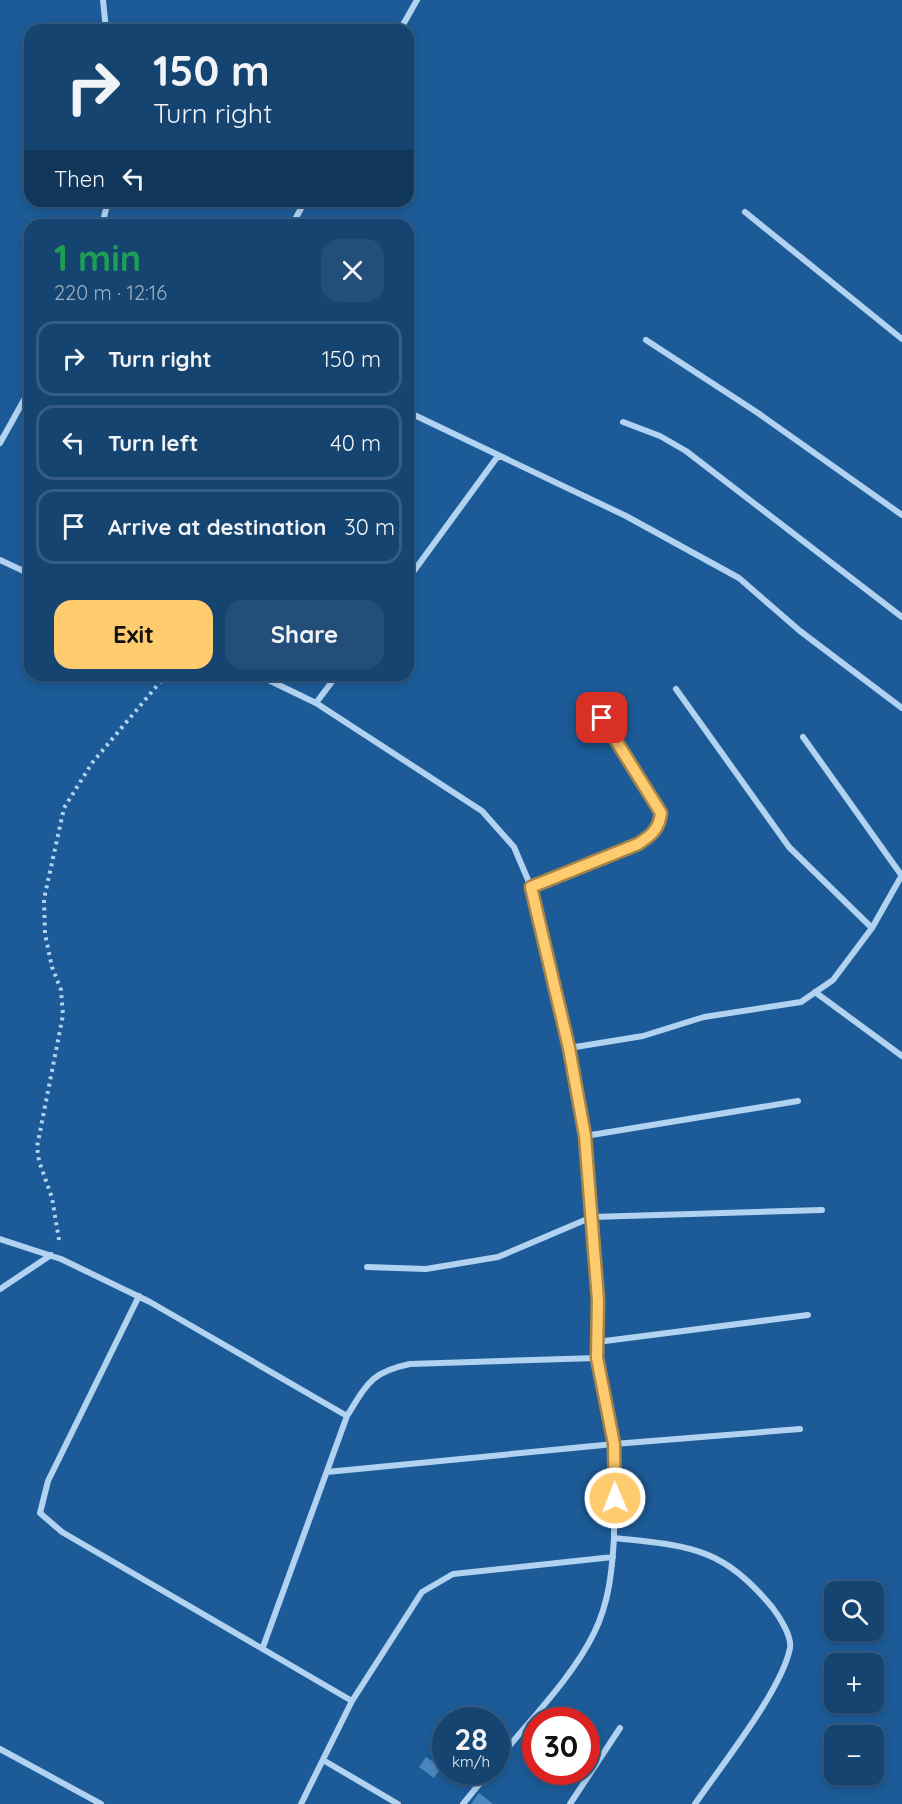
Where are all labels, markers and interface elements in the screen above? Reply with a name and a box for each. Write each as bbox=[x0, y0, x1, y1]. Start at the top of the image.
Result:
text: 150 m bbox=[153, 44, 270, 97]
icon: right bbox=[54, 48, 132, 126]
text: Turn right bbox=[153, 96, 272, 130]
icon: left bbox=[117, 162, 150, 195]
text: Then bbox=[54, 165, 105, 193]
text: 1 min bbox=[54, 235, 141, 280]
button: close bbox=[321, 239, 384, 302]
text: 220 m · 12:16 bbox=[54, 280, 167, 305]
icon: right bbox=[57, 342, 90, 375]
text: Turn right bbox=[108, 345, 212, 373]
text: 150 m bbox=[322, 345, 381, 373]
icon: left bbox=[57, 426, 90, 459]
text: Turn left bbox=[108, 429, 198, 457]
text: 40 m bbox=[330, 429, 381, 457]
icon: arrive bbox=[57, 510, 90, 543]
text: Arrive at destination bbox=[108, 513, 326, 541]
text: 30 m bbox=[344, 513, 395, 541]
button: Exit bbox=[54, 600, 213, 669]
button: Share bbox=[225, 600, 384, 669]
pin bbox=[576, 692, 627, 743]
icon: arrive bbox=[585, 701, 618, 734]
position arrow bbox=[583, 1466, 647, 1530]
map controls bbox=[824, 1581, 884, 1785]
button: search bbox=[824, 1581, 884, 1641]
button: + bbox=[824, 1653, 884, 1713]
speed limit sign: 30 bbox=[522, 1707, 600, 1785]
text: 28 bbox=[454, 1720, 488, 1758]
button: − bbox=[824, 1725, 884, 1785]
text: km/h bbox=[452, 1752, 490, 1771]

